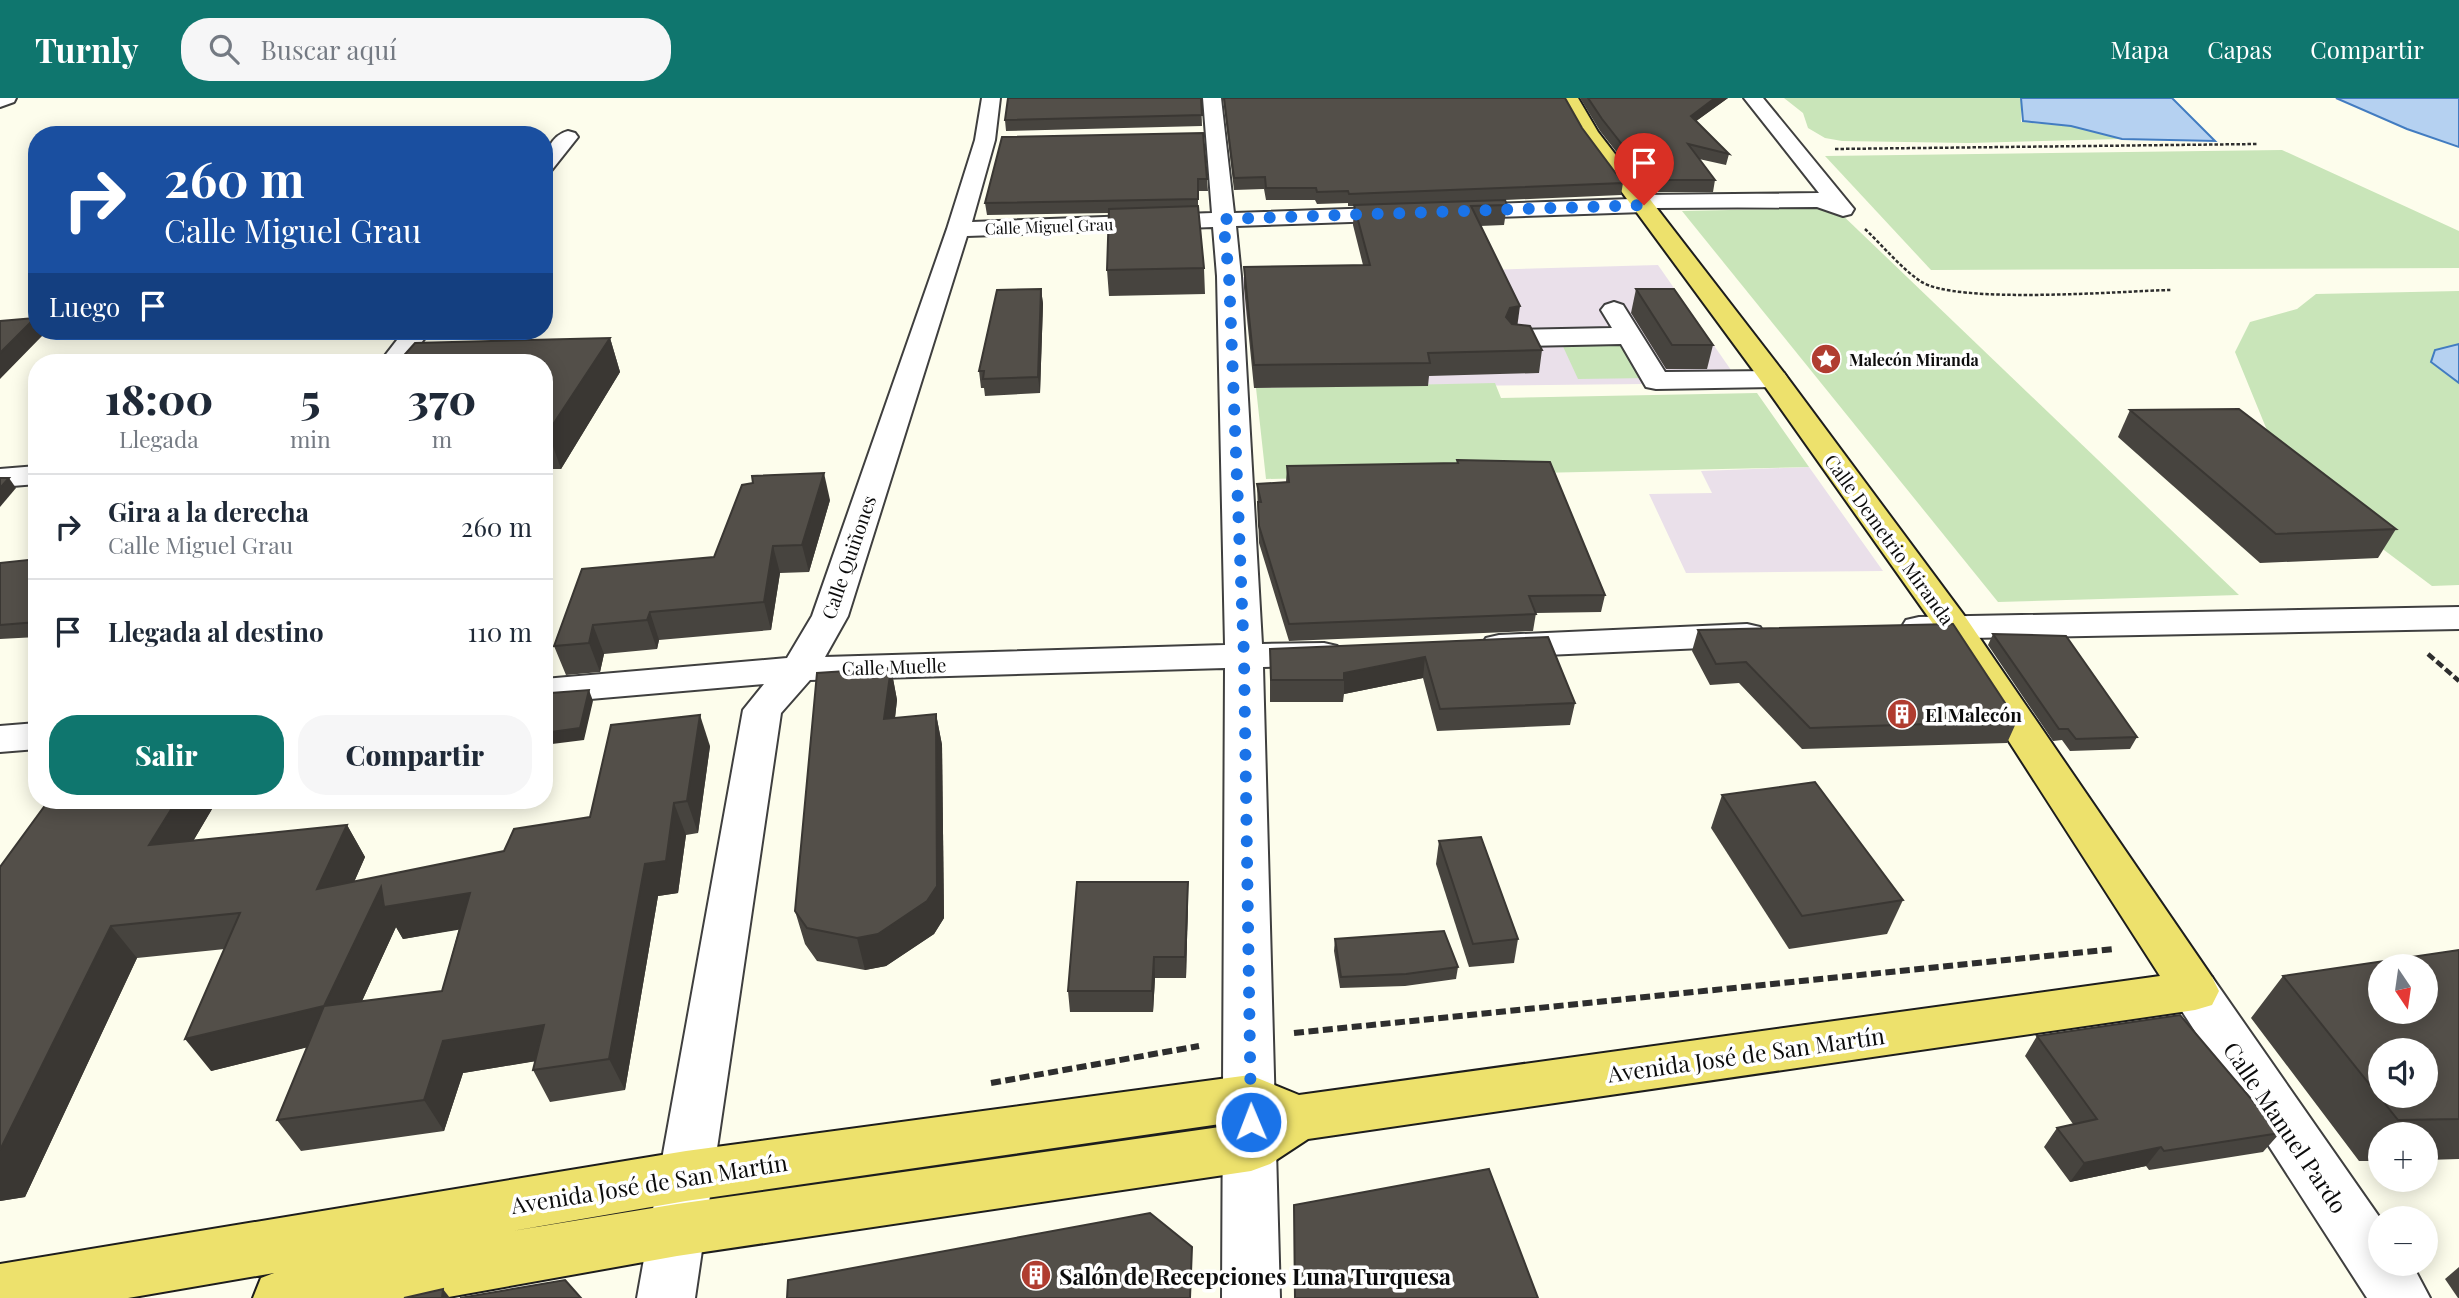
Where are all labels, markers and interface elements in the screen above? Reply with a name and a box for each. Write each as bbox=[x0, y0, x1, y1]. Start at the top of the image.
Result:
search box bbox=[181, 18, 671, 81]
text: Turnly bbox=[35, 27, 139, 71]
icon: search bbox=[205, 30, 243, 68]
text: Buscar aquí bbox=[261, 32, 397, 67]
text: Mapa bbox=[2111, 33, 2169, 65]
text: Capas bbox=[2207, 33, 2272, 65]
text: Compartir bbox=[2310, 33, 2424, 65]
pin bbox=[1614, 133, 1674, 205]
icon: arrive bbox=[1625, 144, 1663, 182]
text: 260 m bbox=[164, 145, 304, 210]
icon: right bbox=[49, 154, 140, 245]
text: Calle Miguel Grau bbox=[164, 208, 421, 251]
street label: Calle Miguel Grau bbox=[984, 213, 1114, 239]
icon: arrive bbox=[134, 287, 172, 325]
text: Luego bbox=[49, 289, 120, 324]
place icon: Malecón Miranda bbox=[1809, 342, 1843, 376]
place label: Malecón Miranda bbox=[1849, 349, 1979, 370]
text: 18:00 bbox=[105, 370, 213, 426]
text: 5 bbox=[300, 370, 320, 426]
text: 370 bbox=[408, 370, 476, 426]
text: Llegada bbox=[119, 423, 199, 454]
text: min bbox=[290, 423, 331, 454]
text: m bbox=[432, 423, 452, 454]
street label: Calle Demetrio Miranda bbox=[1819, 448, 1961, 630]
street label: Calle Quiñones bbox=[815, 492, 881, 622]
text: Gira a la derecha bbox=[108, 494, 309, 529]
icon: right bbox=[49, 508, 87, 546]
text: 260 m bbox=[461, 509, 532, 544]
text: Calle Miguel Grau bbox=[108, 529, 293, 560]
icon: arrive bbox=[49, 613, 87, 651]
text: Llegada al destino bbox=[108, 614, 324, 649]
text: 110 m bbox=[468, 614, 532, 649]
street label: Calle Muelle bbox=[841, 651, 947, 681]
building icon: El Malecón bbox=[1885, 697, 1919, 731]
place label: El Malecón bbox=[1925, 701, 2022, 727]
button: Salir bbox=[49, 715, 284, 795]
button: Compartir bbox=[298, 715, 532, 795]
north arrow bbox=[2368, 954, 2438, 1024]
map controls bbox=[2368, 954, 2438, 1276]
street label: Avenida José de San Martín bbox=[1604, 1019, 1887, 1089]
street label: Calle Manuel Pardo bbox=[2217, 1035, 2355, 1219]
button: sound bbox=[2368, 1038, 2438, 1108]
position arrow bbox=[1214, 1085, 1288, 1159]
button: + bbox=[2368, 1122, 2438, 1192]
street label: Avenida José de San Martín bbox=[508, 1146, 790, 1220]
button: − bbox=[2368, 1206, 2438, 1276]
building icon: Salón de Recepciones Luna Turquesa bbox=[1019, 1258, 1053, 1292]
place label: Salón de Recepciones Luna Turquesa bbox=[1059, 1260, 1451, 1291]

